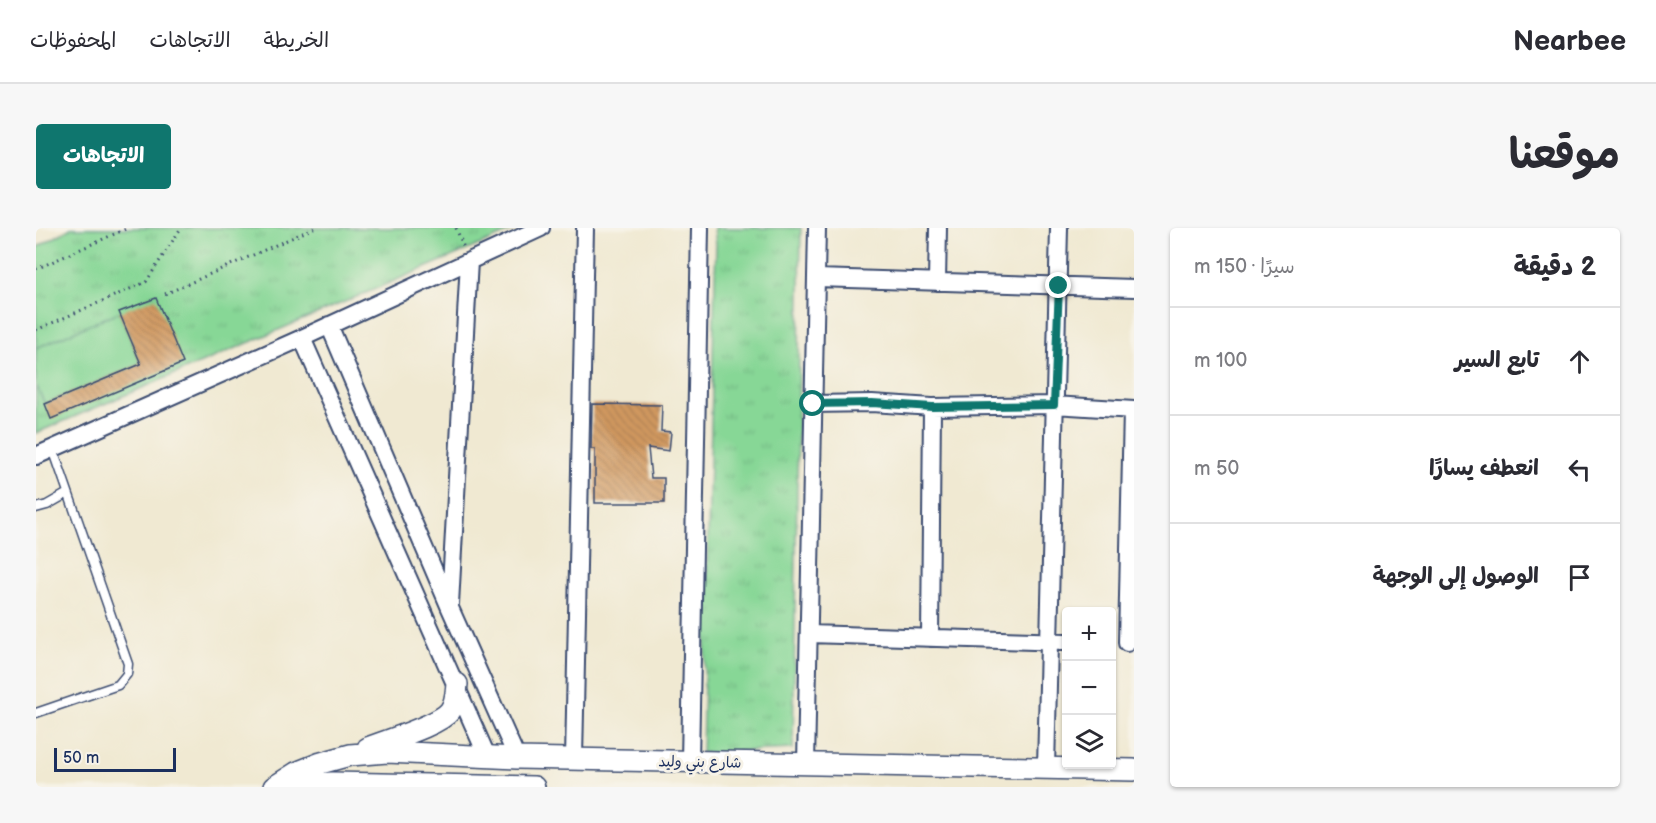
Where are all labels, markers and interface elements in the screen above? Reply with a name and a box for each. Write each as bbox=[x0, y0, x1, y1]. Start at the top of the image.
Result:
text: Nearbee bbox=[1513, 25, 1626, 58]
text: المحفوظات bbox=[30, 28, 116, 53]
text: الاتجاهات bbox=[149, 28, 231, 53]
text: الخريطة bbox=[264, 28, 329, 53]
button: الاتجاهات bbox=[36, 124, 171, 189]
text: موقعنا bbox=[1509, 130, 1620, 181]
text: 2 دقيقة bbox=[1513, 252, 1596, 283]
text: سيرًا · 150 m bbox=[1194, 255, 1295, 279]
route end bbox=[1045, 272, 1071, 298]
icon: ahead bbox=[1563, 345, 1596, 378]
text: تابع السير bbox=[1455, 347, 1539, 374]
text: 100 m bbox=[1194, 349, 1247, 373]
route start bbox=[799, 390, 825, 416]
icon: left bbox=[1563, 453, 1596, 486]
text: انعطف يسارًا bbox=[1429, 455, 1539, 482]
text: 50 m bbox=[1194, 457, 1239, 481]
icon: arrive bbox=[1563, 561, 1596, 594]
text: الوصول إلى الوجهة bbox=[1372, 563, 1539, 590]
map controls bbox=[1062, 607, 1116, 769]
button: + bbox=[1062, 607, 1116, 661]
button: − bbox=[1062, 661, 1116, 715]
button: layers bbox=[1062, 715, 1116, 769]
scale bar bbox=[54, 745, 176, 772]
text: 50 m bbox=[63, 749, 99, 768]
street label: شارع بني وليد bbox=[658, 752, 742, 776]

